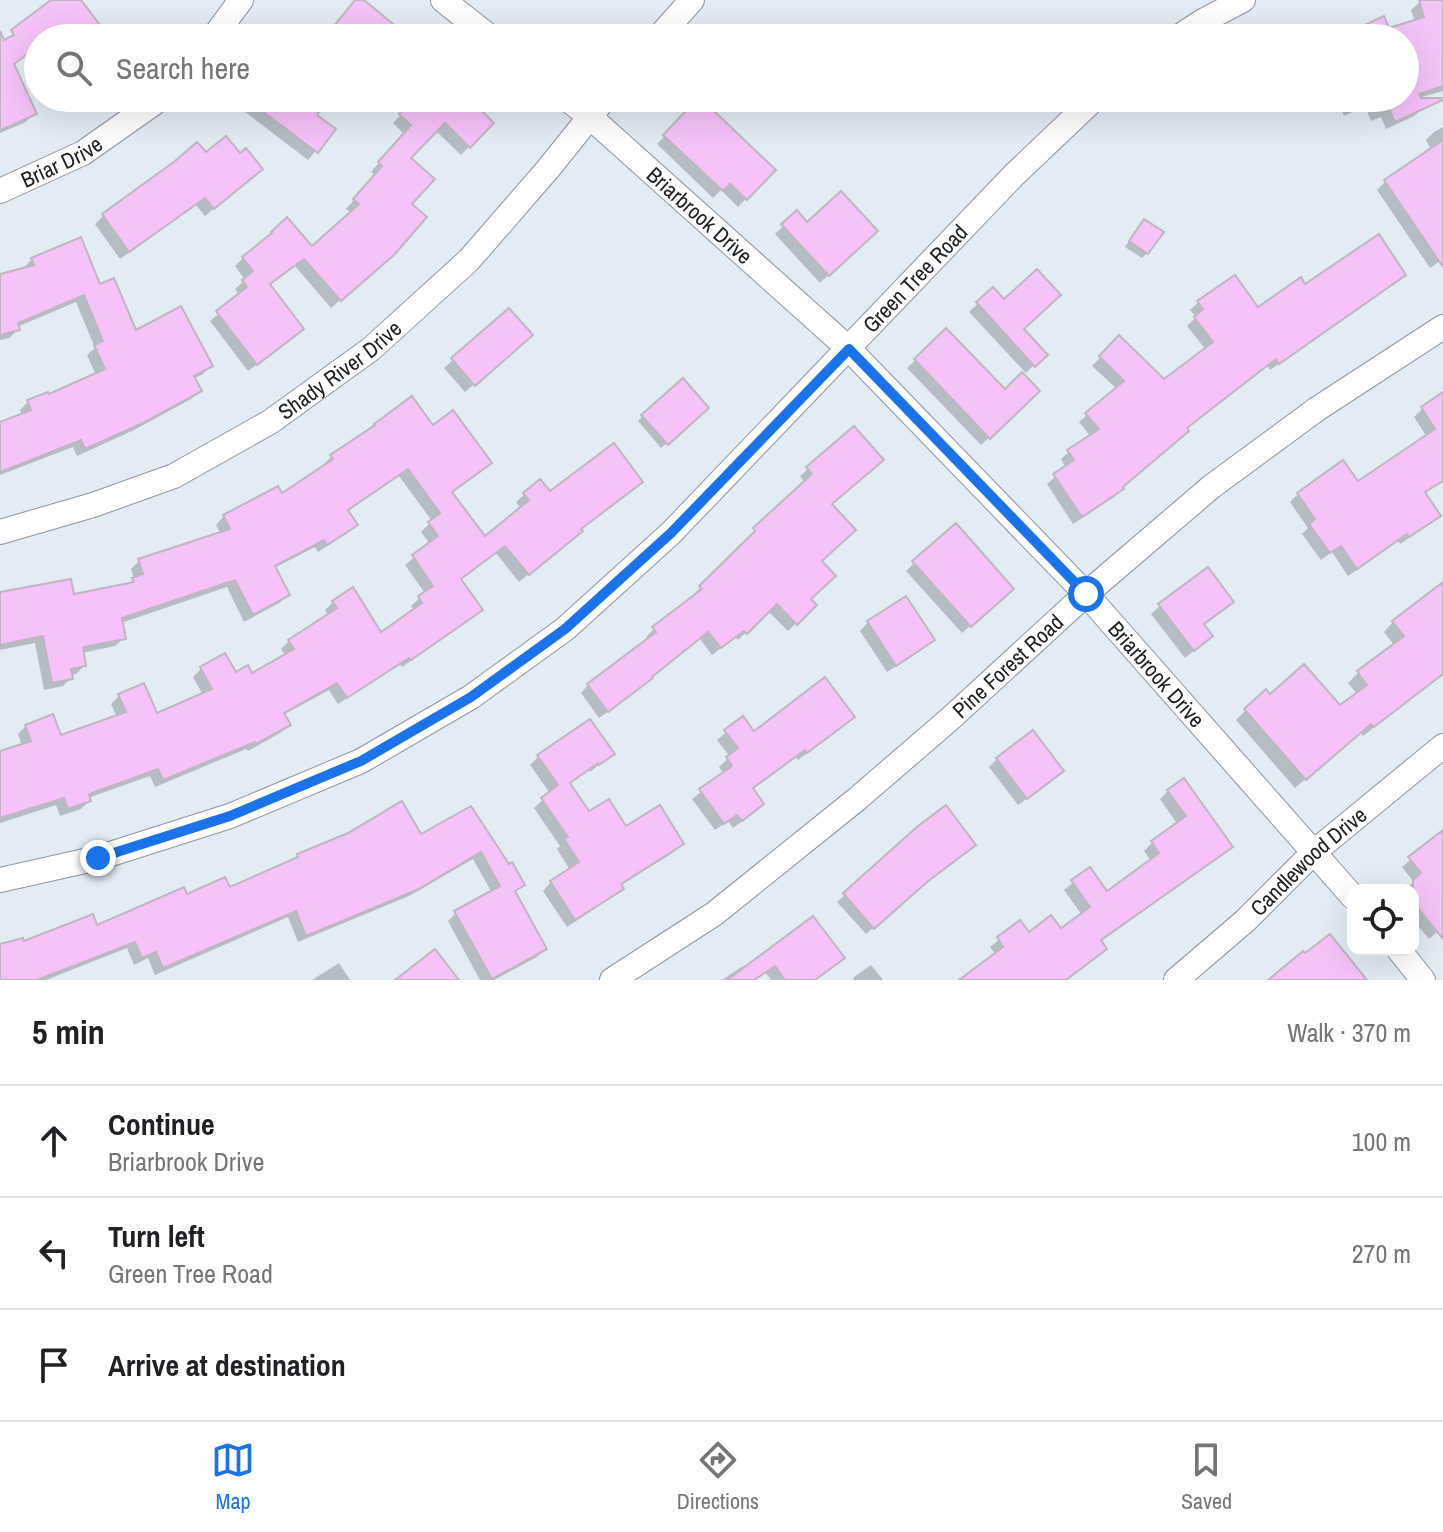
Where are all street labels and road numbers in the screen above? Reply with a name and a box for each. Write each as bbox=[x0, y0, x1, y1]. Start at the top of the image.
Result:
street label: Briar Drive bbox=[16, 129, 108, 195]
street label: Briarbrook Drive bbox=[640, 160, 759, 271]
street label: Green Tree Road bbox=[856, 218, 974, 339]
street label: Shady River Drive bbox=[272, 314, 408, 426]
street label: Pine Forest Road bbox=[946, 607, 1070, 725]
street label: Briarbrook Drive bbox=[1102, 614, 1212, 734]
street label: Candlewood Drive bbox=[1244, 800, 1373, 922]

